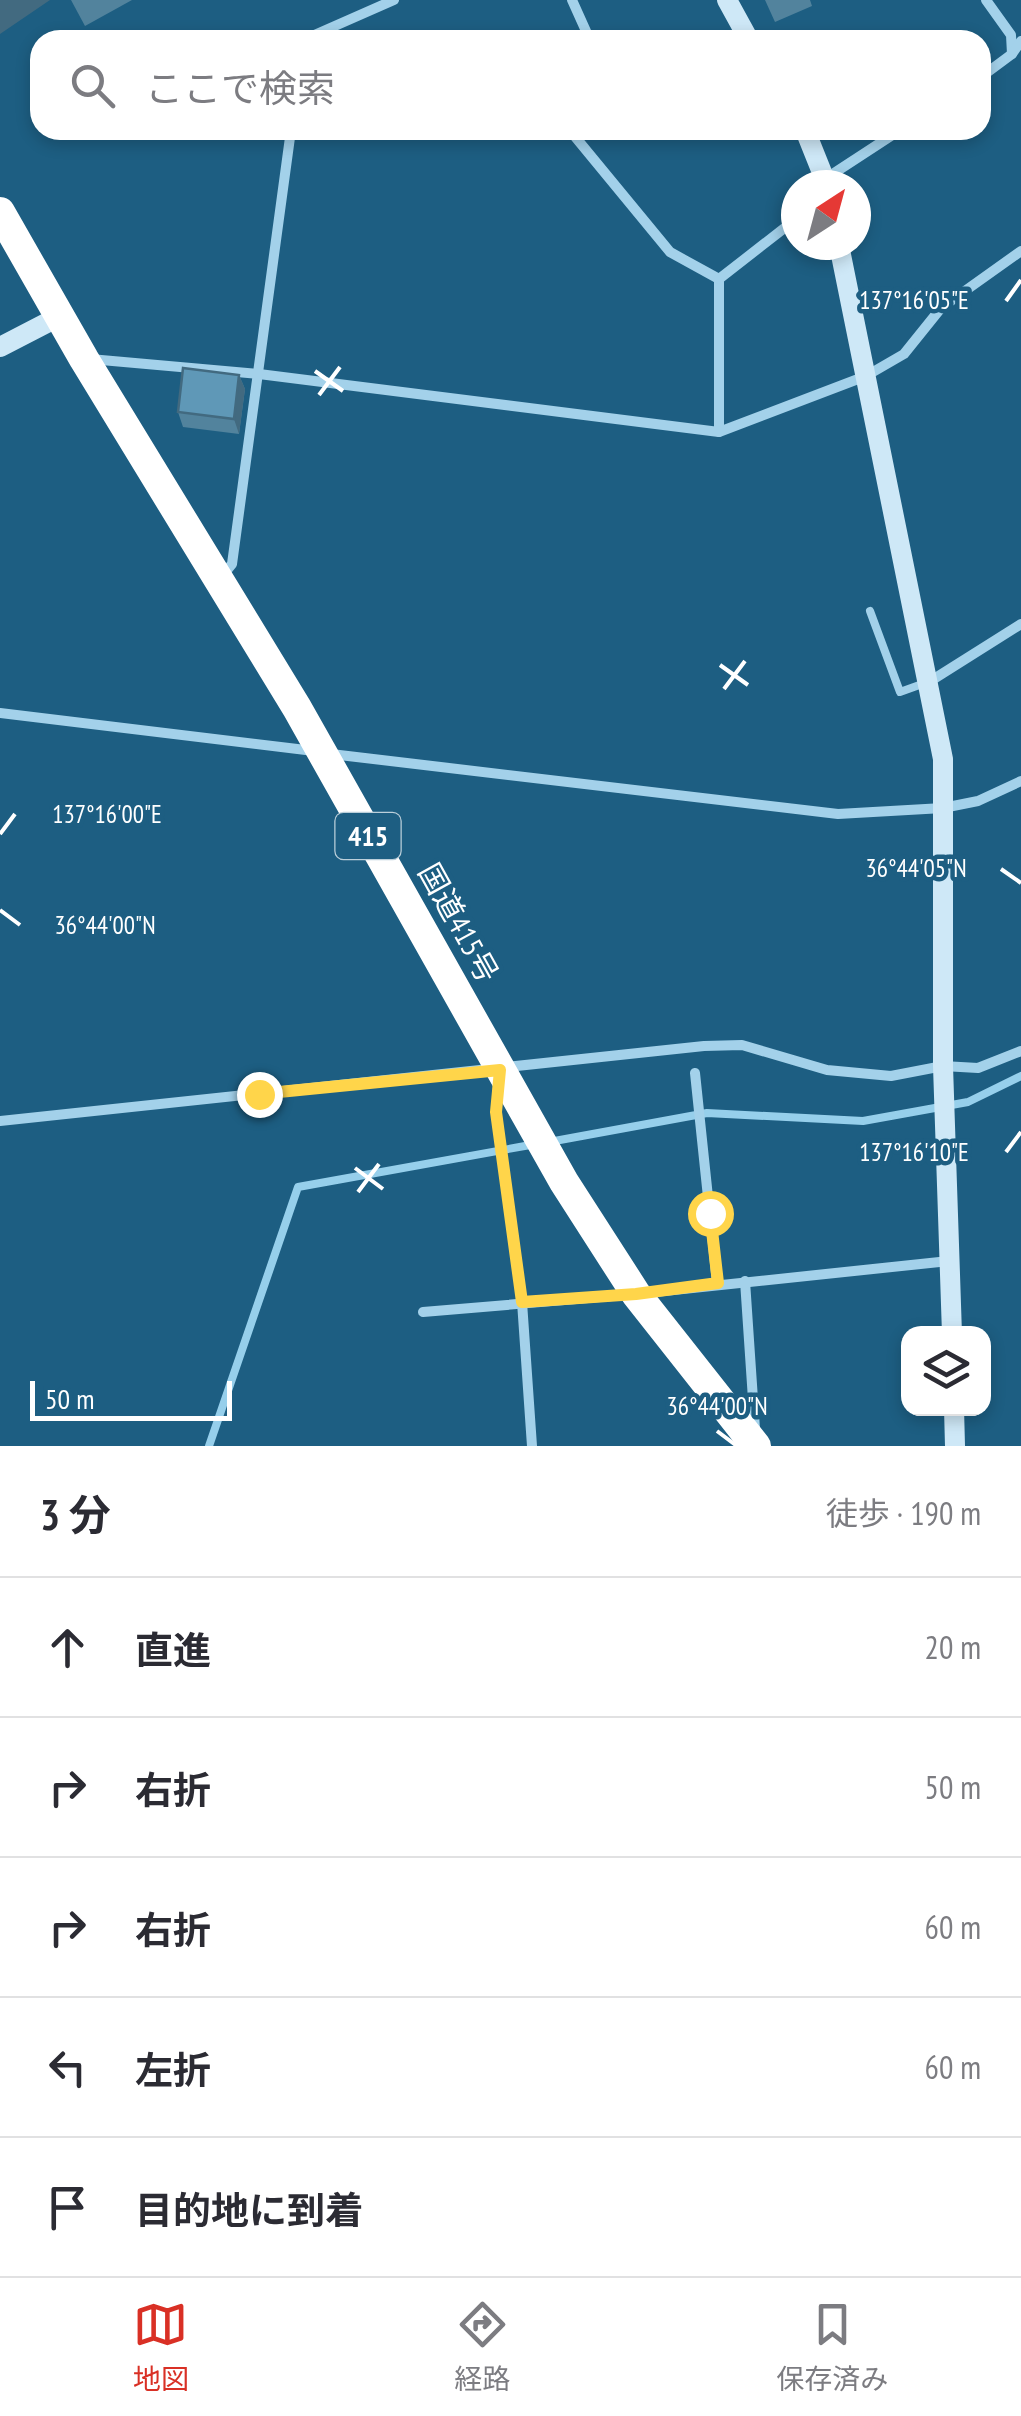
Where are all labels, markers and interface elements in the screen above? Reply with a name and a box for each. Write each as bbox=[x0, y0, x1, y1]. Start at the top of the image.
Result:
search box bbox=[30, 30, 991, 140]
icon: search bbox=[65, 58, 120, 113]
text: ここで検索 bbox=[145, 63, 335, 112]
north arrow bbox=[781, 170, 871, 260]
text: 137°16'05"E bbox=[859, 284, 969, 316]
text: 137°16'00"E bbox=[52, 798, 162, 830]
road number: 415 bbox=[336, 813, 400, 859]
text: 36°44'05"N bbox=[865, 852, 967, 884]
street label: 国道415号 bbox=[411, 856, 508, 989]
text: 36°44'00"N bbox=[54, 909, 156, 941]
route end bbox=[237, 1072, 283, 1118]
text: 137°16'10"E bbox=[859, 1136, 969, 1168]
route start bbox=[688, 1191, 734, 1237]
map controls bbox=[901, 1326, 991, 1416]
button: layers bbox=[901, 1326, 991, 1416]
scale bar bbox=[30, 1376, 232, 1420]
text: 50 m bbox=[45, 1380, 94, 1417]
text: 36°44'00"N bbox=[666, 1390, 768, 1422]
text: 3 分 bbox=[40, 1487, 111, 1542]
text: 徒歩 · 190 m bbox=[826, 1492, 981, 1534]
icon: ahead bbox=[40, 1620, 95, 1675]
text: 直進 bbox=[135, 1625, 211, 1674]
text: 20 m bbox=[925, 1626, 981, 1668]
icon: right bbox=[40, 1760, 95, 1815]
text: 右折 bbox=[135, 1765, 211, 1814]
text: 50 m bbox=[925, 1766, 981, 1808]
icon: right bbox=[40, 1900, 95, 1955]
text: 右折 bbox=[135, 1905, 211, 1954]
text: 60 m bbox=[925, 1906, 981, 1948]
icon: left bbox=[40, 2040, 95, 2095]
text: 左折 bbox=[135, 2045, 211, 2094]
text: 60 m bbox=[925, 2046, 981, 2088]
icon: arrive bbox=[40, 2180, 95, 2235]
text: 目的地に到着 bbox=[135, 2185, 363, 2234]
tab: 地図 bbox=[133, 2297, 189, 2397]
tab: 経路 bbox=[454, 2297, 510, 2397]
tab: 保存済み bbox=[776, 2297, 888, 2397]

